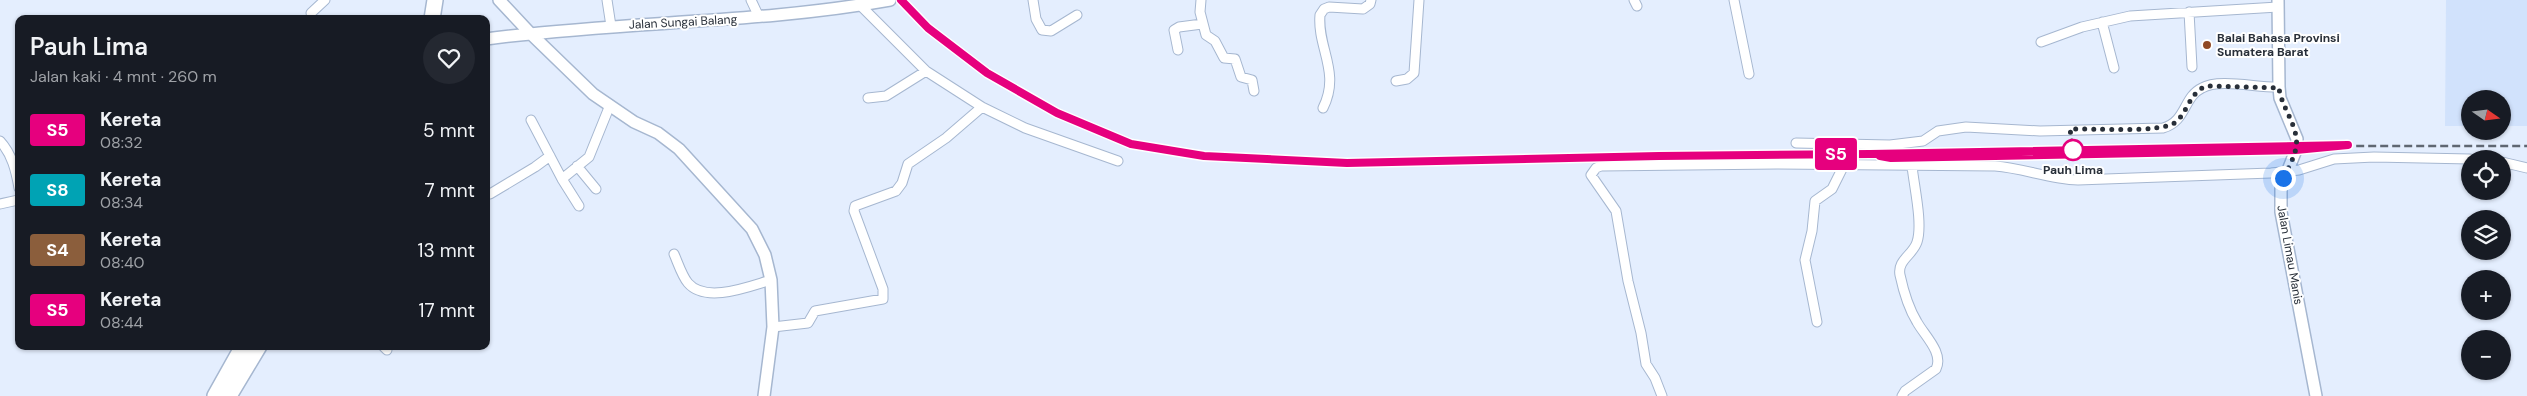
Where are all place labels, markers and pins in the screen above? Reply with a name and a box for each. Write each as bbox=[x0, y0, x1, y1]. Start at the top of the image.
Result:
place label: Balai Bahasa Provinsi Sumatera Barat bbox=[2217, 30, 2340, 60]
marker: Balai Bahasa Provinsi Sumatera Barat bbox=[2201, 39, 2213, 51]
marker: Pauh Lima bbox=[2062, 139, 2084, 161]
place label: Pauh Lima bbox=[2043, 162, 2103, 178]

